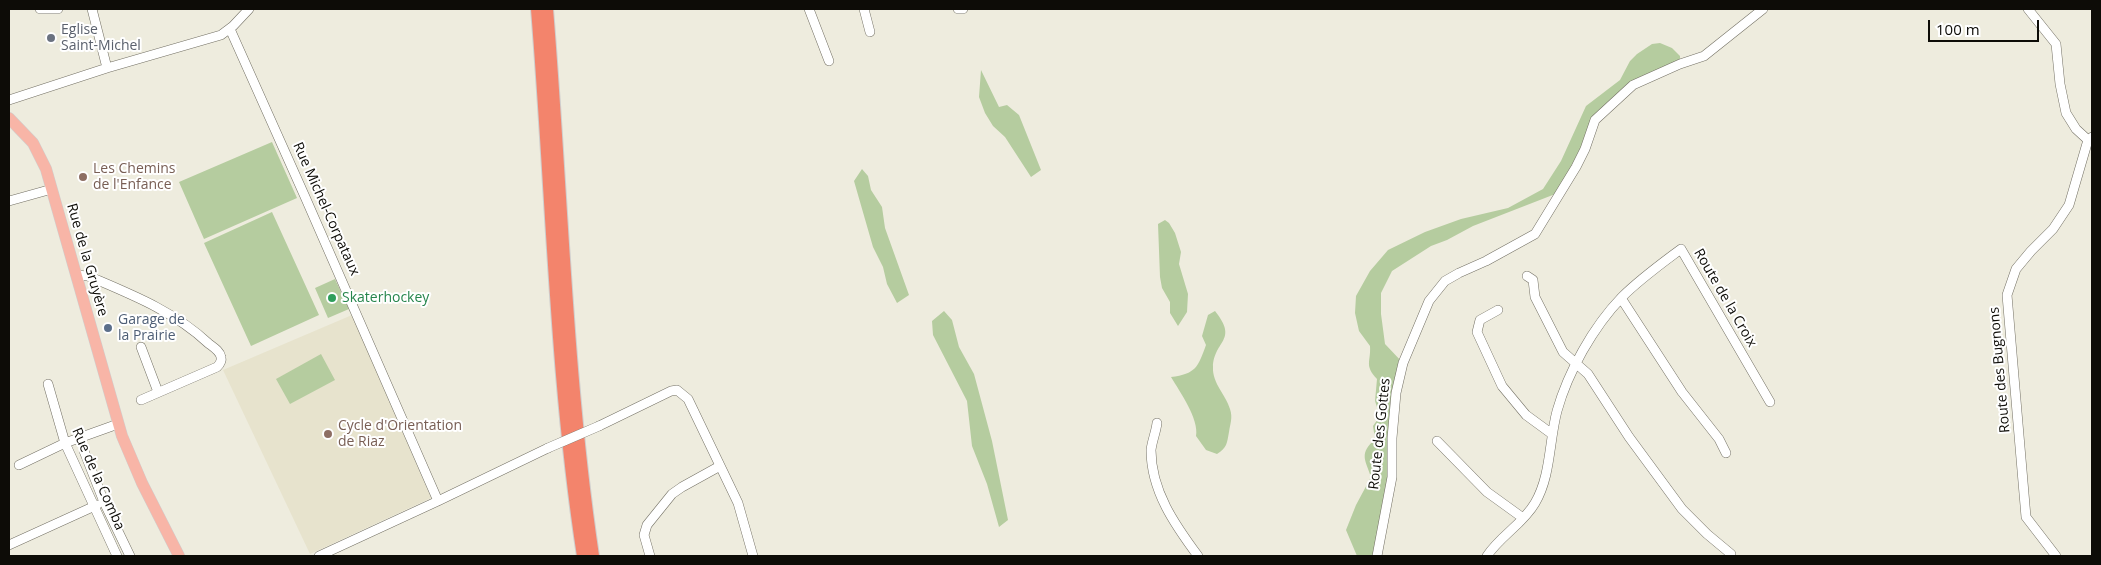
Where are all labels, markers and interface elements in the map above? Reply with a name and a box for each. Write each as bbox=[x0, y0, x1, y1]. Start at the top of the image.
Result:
scale bar bbox=[1931, 10, 2042, 42]
text: 100 m bbox=[1936, 19, 1980, 39]
place label: Eglise Saint-Michel bbox=[61, 22, 141, 54]
marker: Eglise Saint-Michel bbox=[45, 32, 57, 44]
street label: Rue Michel-Corpataux bbox=[289, 140, 363, 278]
place label: Les Chemins de l'Enfance bbox=[93, 161, 175, 193]
marker: Les Chemins de l'Enfance bbox=[77, 171, 89, 183]
street label: Rue de la Gruyère bbox=[63, 202, 111, 318]
street label: Route de la Croix bbox=[1690, 246, 1760, 350]
place label: Skaterhockey bbox=[342, 290, 429, 306]
marker: Skaterhockey bbox=[326, 292, 338, 304]
street label: Route des Bugnons bbox=[1986, 306, 2014, 434]
place label: Garage de la Prairie bbox=[118, 312, 185, 344]
marker: Garage de la Prairie bbox=[102, 322, 114, 334]
street label: Route des Gottes bbox=[1366, 377, 1394, 491]
place label: Cycle d'Orientation de Riaz bbox=[338, 418, 462, 451]
street label: Rue de la Comba bbox=[68, 425, 128, 533]
marker: Cycle d'Orientation de Riaz bbox=[322, 428, 334, 440]

